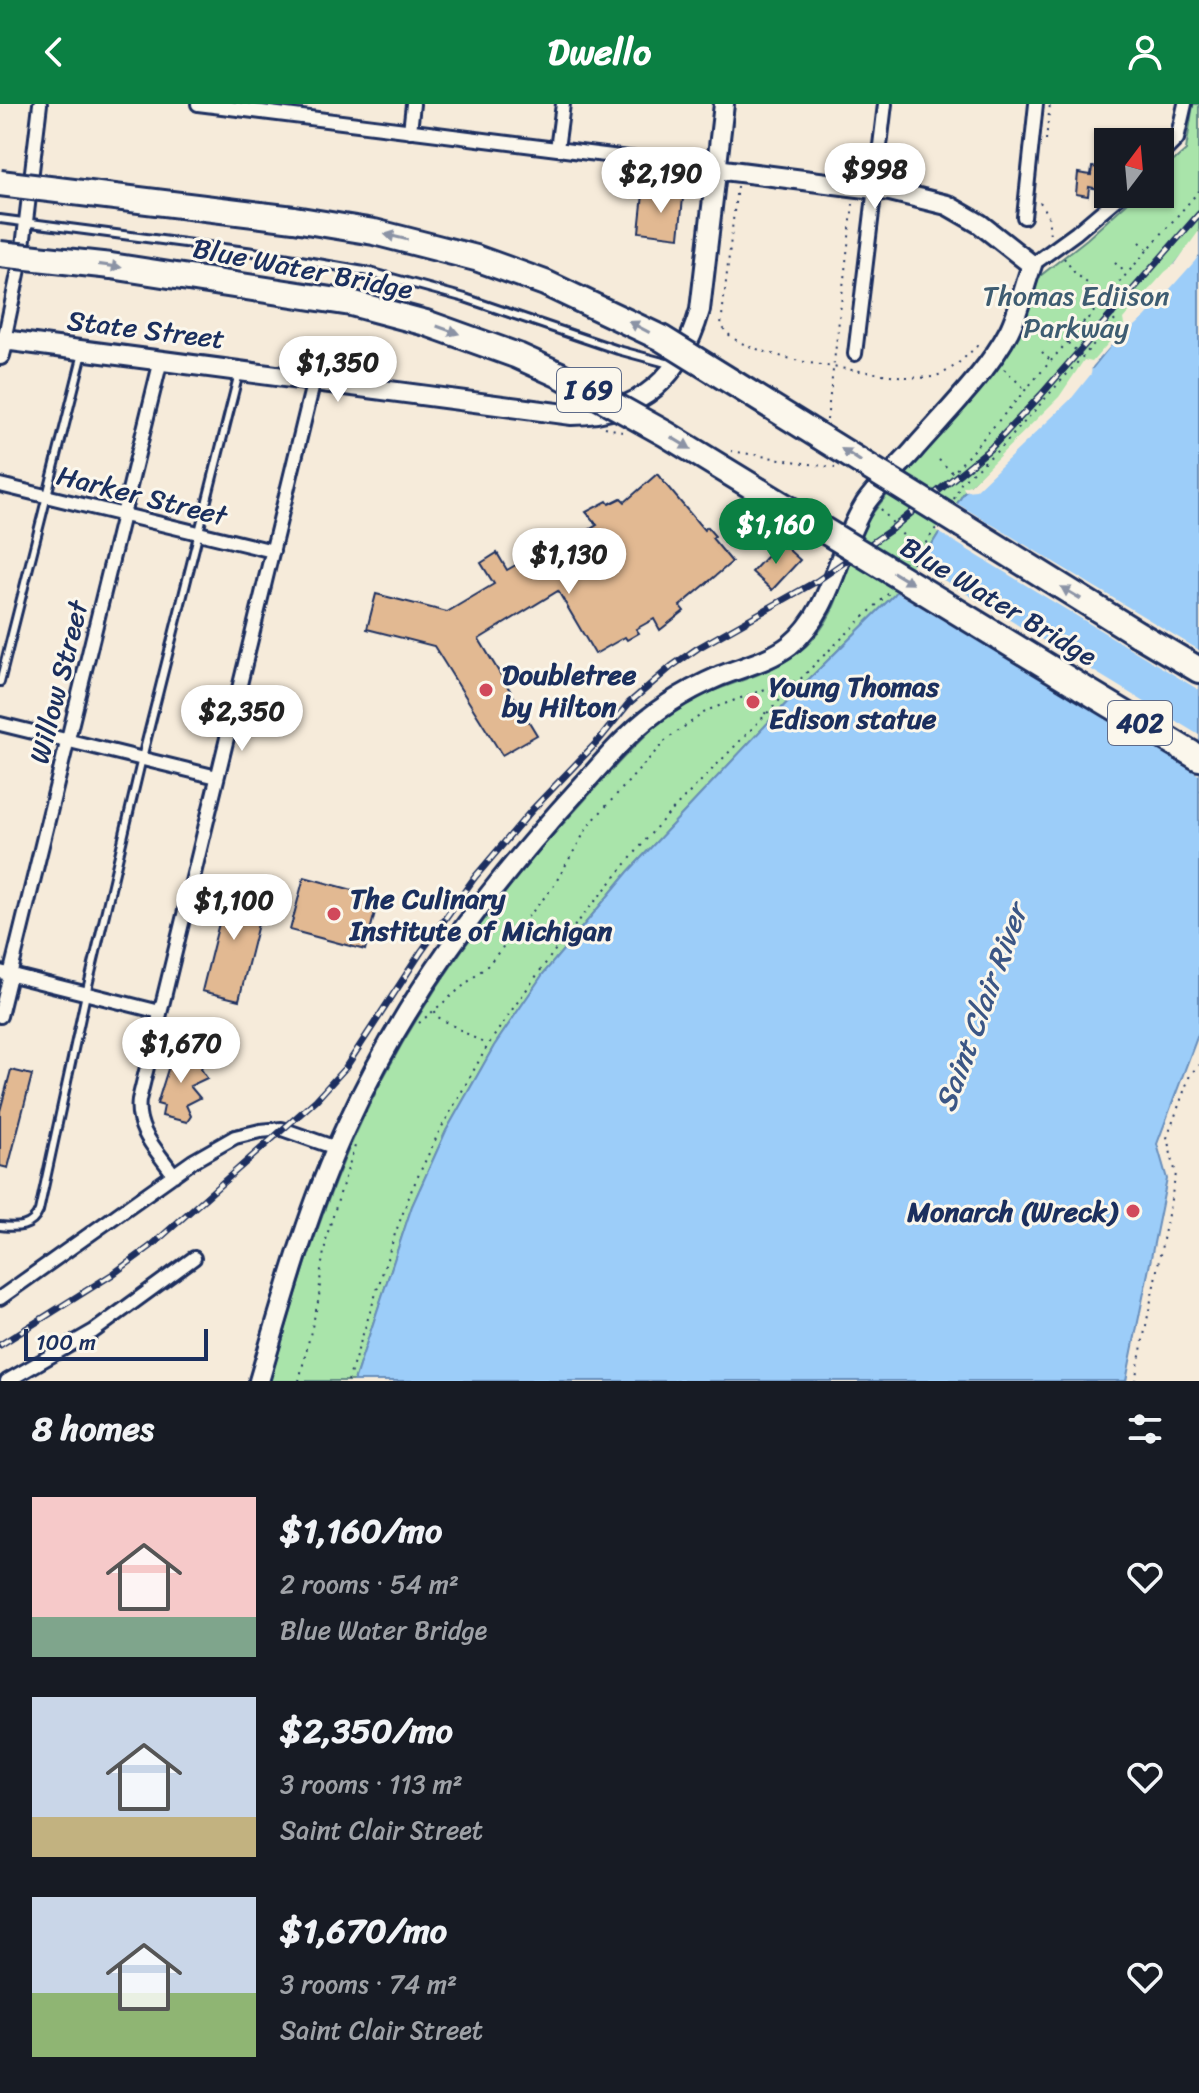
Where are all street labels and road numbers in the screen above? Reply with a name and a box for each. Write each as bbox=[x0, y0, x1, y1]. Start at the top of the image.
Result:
street label: Blue Water Bridge bbox=[189, 223, 417, 314]
street label: State Street bbox=[64, 296, 227, 363]
road number: I 69 bbox=[557, 368, 621, 412]
street label: Harker Street bbox=[52, 451, 234, 541]
street label: Blue Water Bridge bbox=[890, 523, 1107, 680]
street label: Willow Street bbox=[15, 594, 103, 769]
road number: 402 bbox=[1108, 701, 1172, 745]

